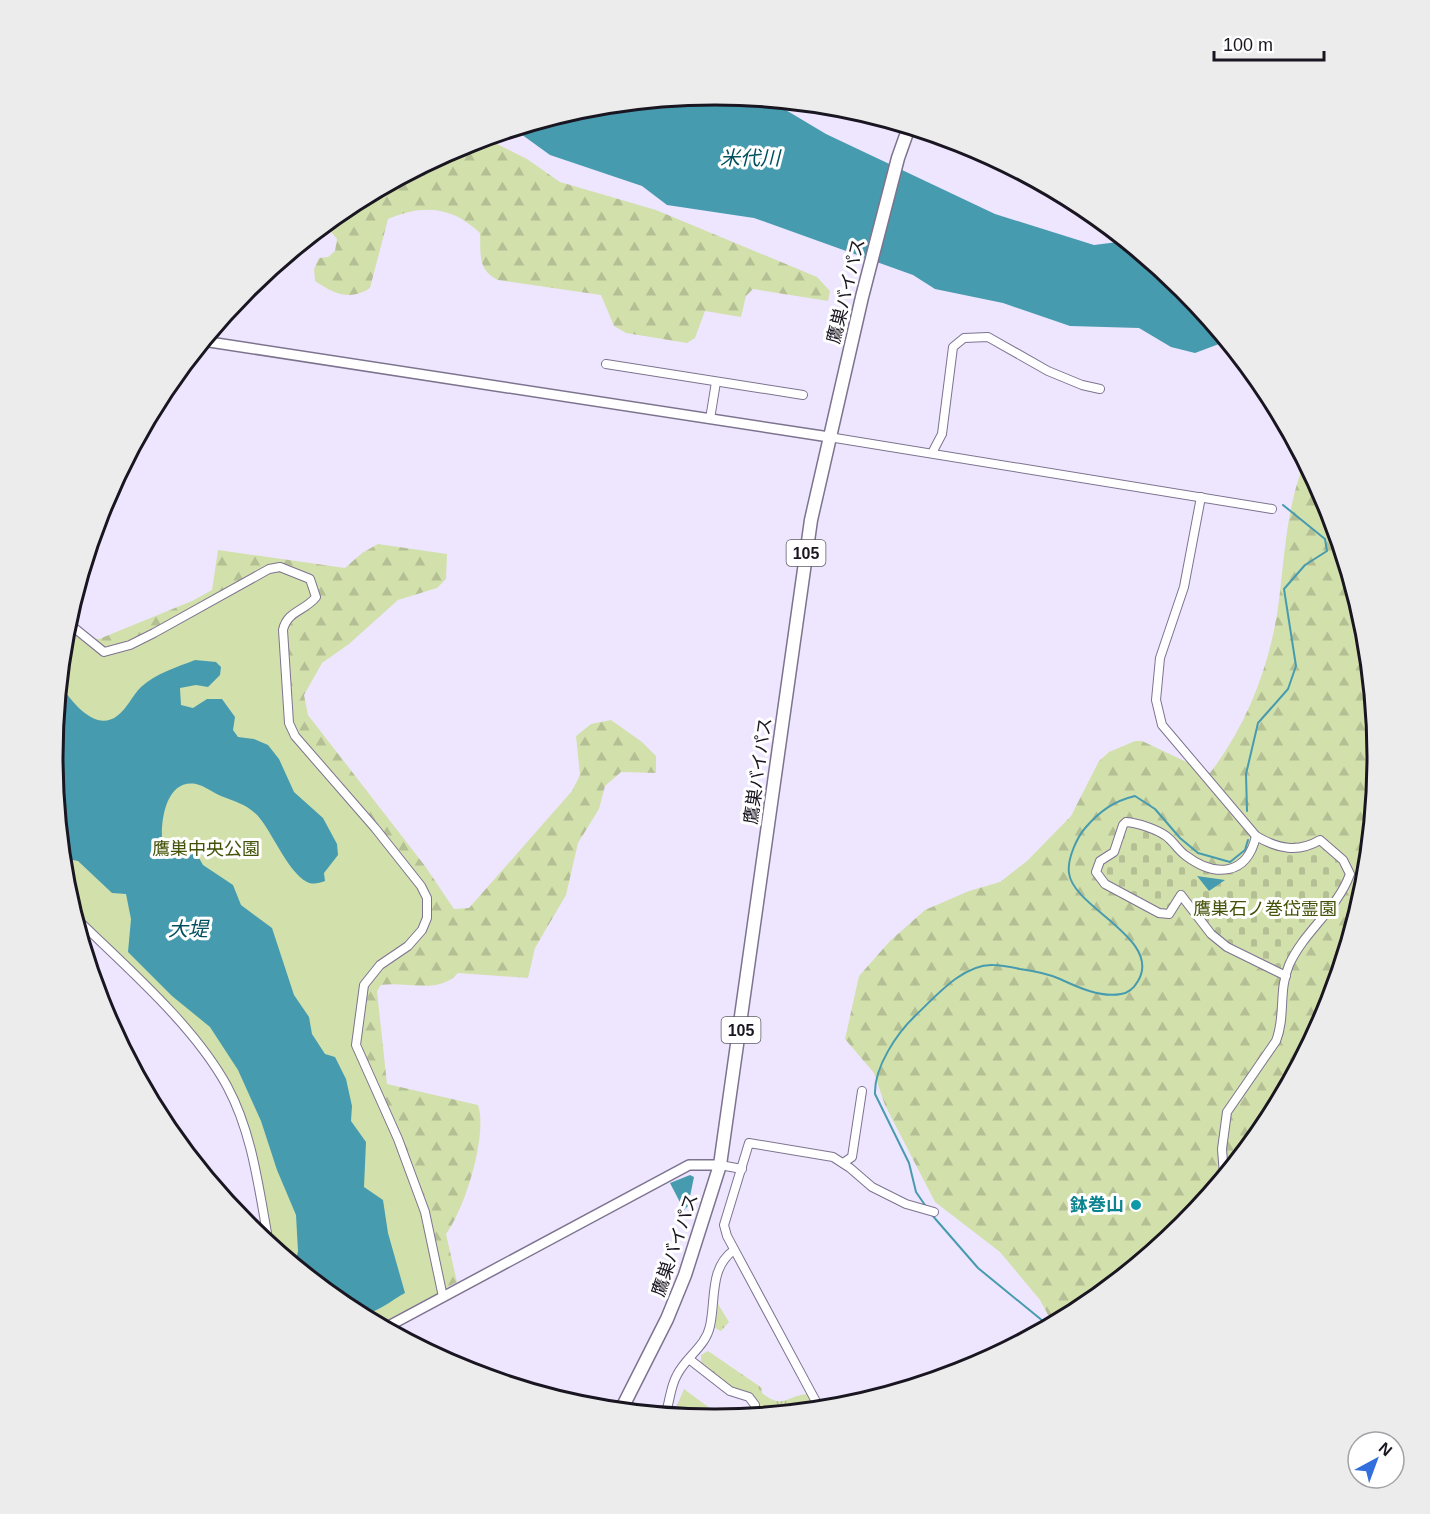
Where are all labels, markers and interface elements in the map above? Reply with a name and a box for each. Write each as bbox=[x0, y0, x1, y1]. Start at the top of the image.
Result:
scale bar bbox=[1214, 24, 1324, 62]
text: 100 m bbox=[1223, 35, 1273, 55]
water label: 米代川 bbox=[720, 147, 782, 169]
street label: 鷹巣バイパス bbox=[823, 236, 869, 346]
road number: 105 bbox=[786, 540, 826, 566]
street label: 鷹巣バイパス bbox=[741, 716, 775, 826]
park label: 鷹巣中央公園 bbox=[152, 839, 260, 859]
park label: 鷹巣石ノ巻岱霊園 bbox=[1193, 899, 1337, 919]
water label: 大堤 bbox=[168, 918, 210, 940]
road number: 105 bbox=[722, 1017, 760, 1043]
street label: 鷹巣バイパス bbox=[648, 1191, 702, 1299]
place label: 鉢巻山 bbox=[1070, 1195, 1124, 1215]
marker: 鉢巻山 bbox=[1129, 1198, 1143, 1212]
north arrow bbox=[1346, 1430, 1406, 1490]
text: N bbox=[1376, 1439, 1395, 1459]

